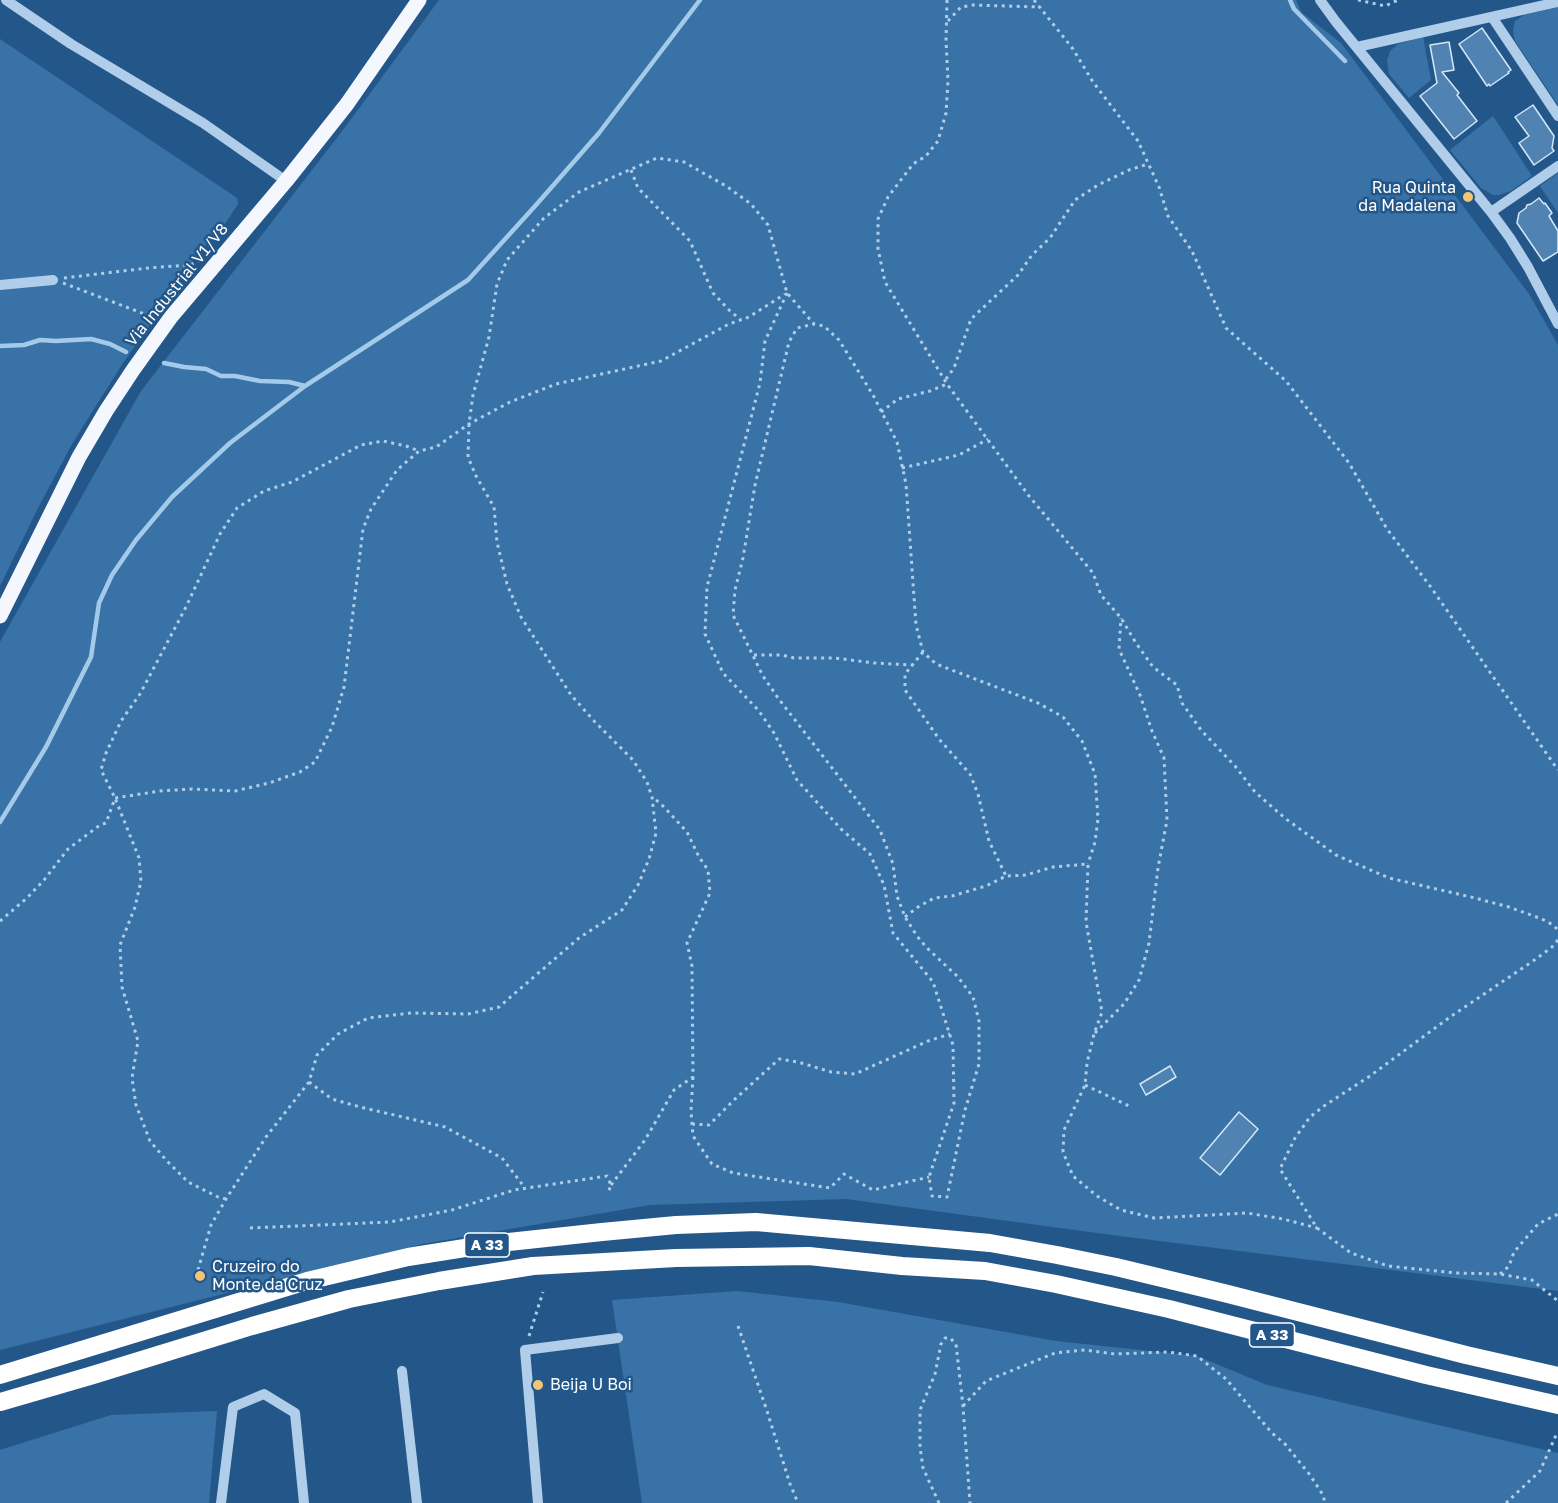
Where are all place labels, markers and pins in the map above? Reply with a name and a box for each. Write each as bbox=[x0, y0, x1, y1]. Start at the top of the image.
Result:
place label: Rua Quinta da Madalena bbox=[1358, 178, 1456, 216]
marker: Rua Quinta da Madalena bbox=[1461, 190, 1475, 204]
place label: Cruzeiro do Monte da Cruz bbox=[212, 1257, 323, 1295]
marker: Cruzeiro do Monte da Cruz bbox=[193, 1269, 207, 1283]
place label: Beija U Boi bbox=[550, 1375, 632, 1395]
marker: Beija U Boi bbox=[531, 1378, 545, 1392]

